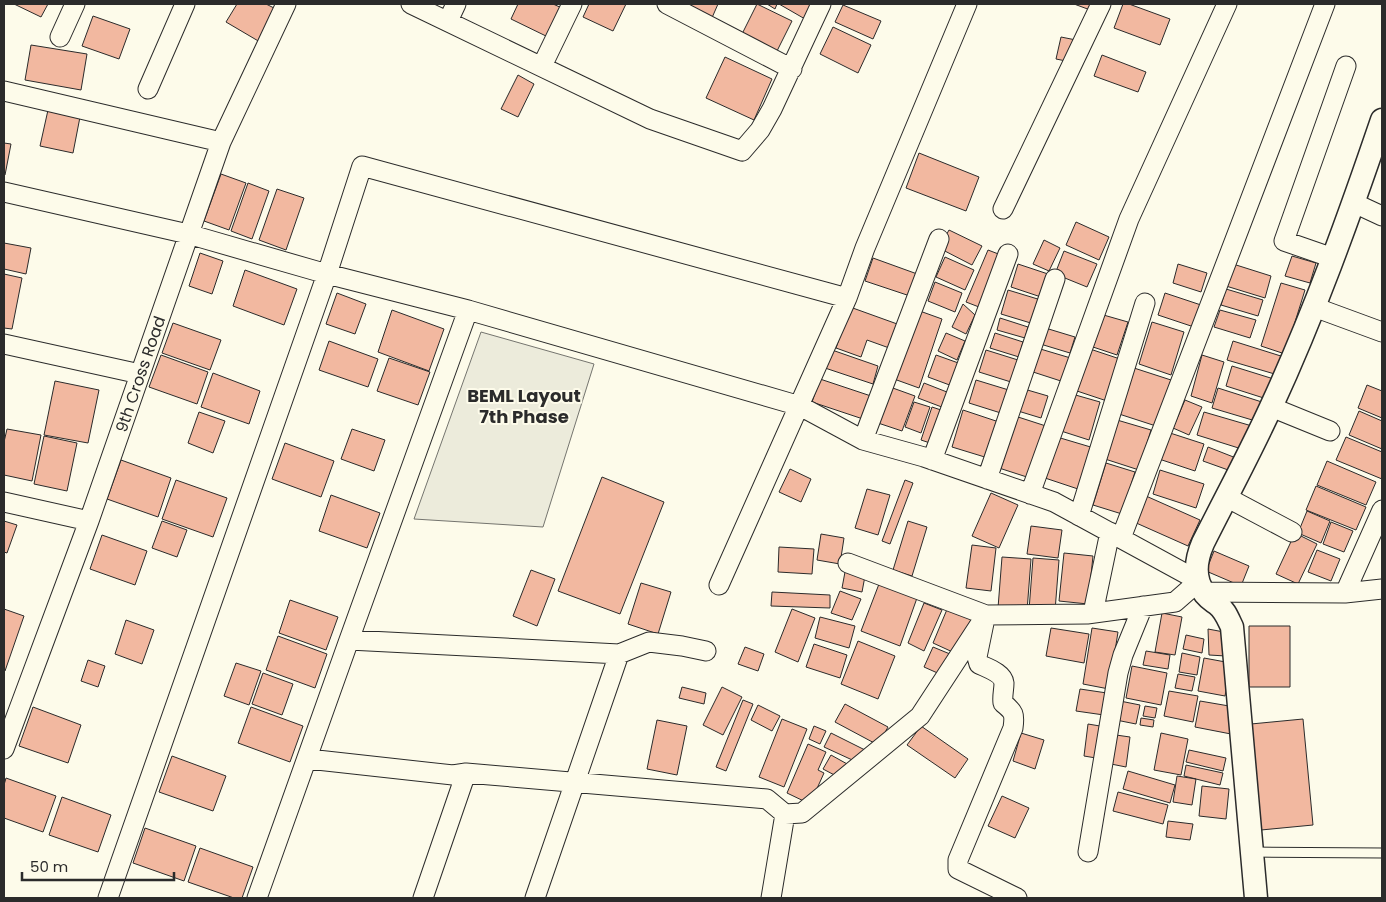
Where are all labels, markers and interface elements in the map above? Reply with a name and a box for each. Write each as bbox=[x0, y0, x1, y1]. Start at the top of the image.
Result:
street label: 9th Cross Road bbox=[110, 313, 171, 435]
district label: BEML Layout 7th Phase bbox=[467, 383, 581, 429]
scale bar bbox=[22, 850, 175, 882]
text: 50 m bbox=[30, 856, 68, 877]

